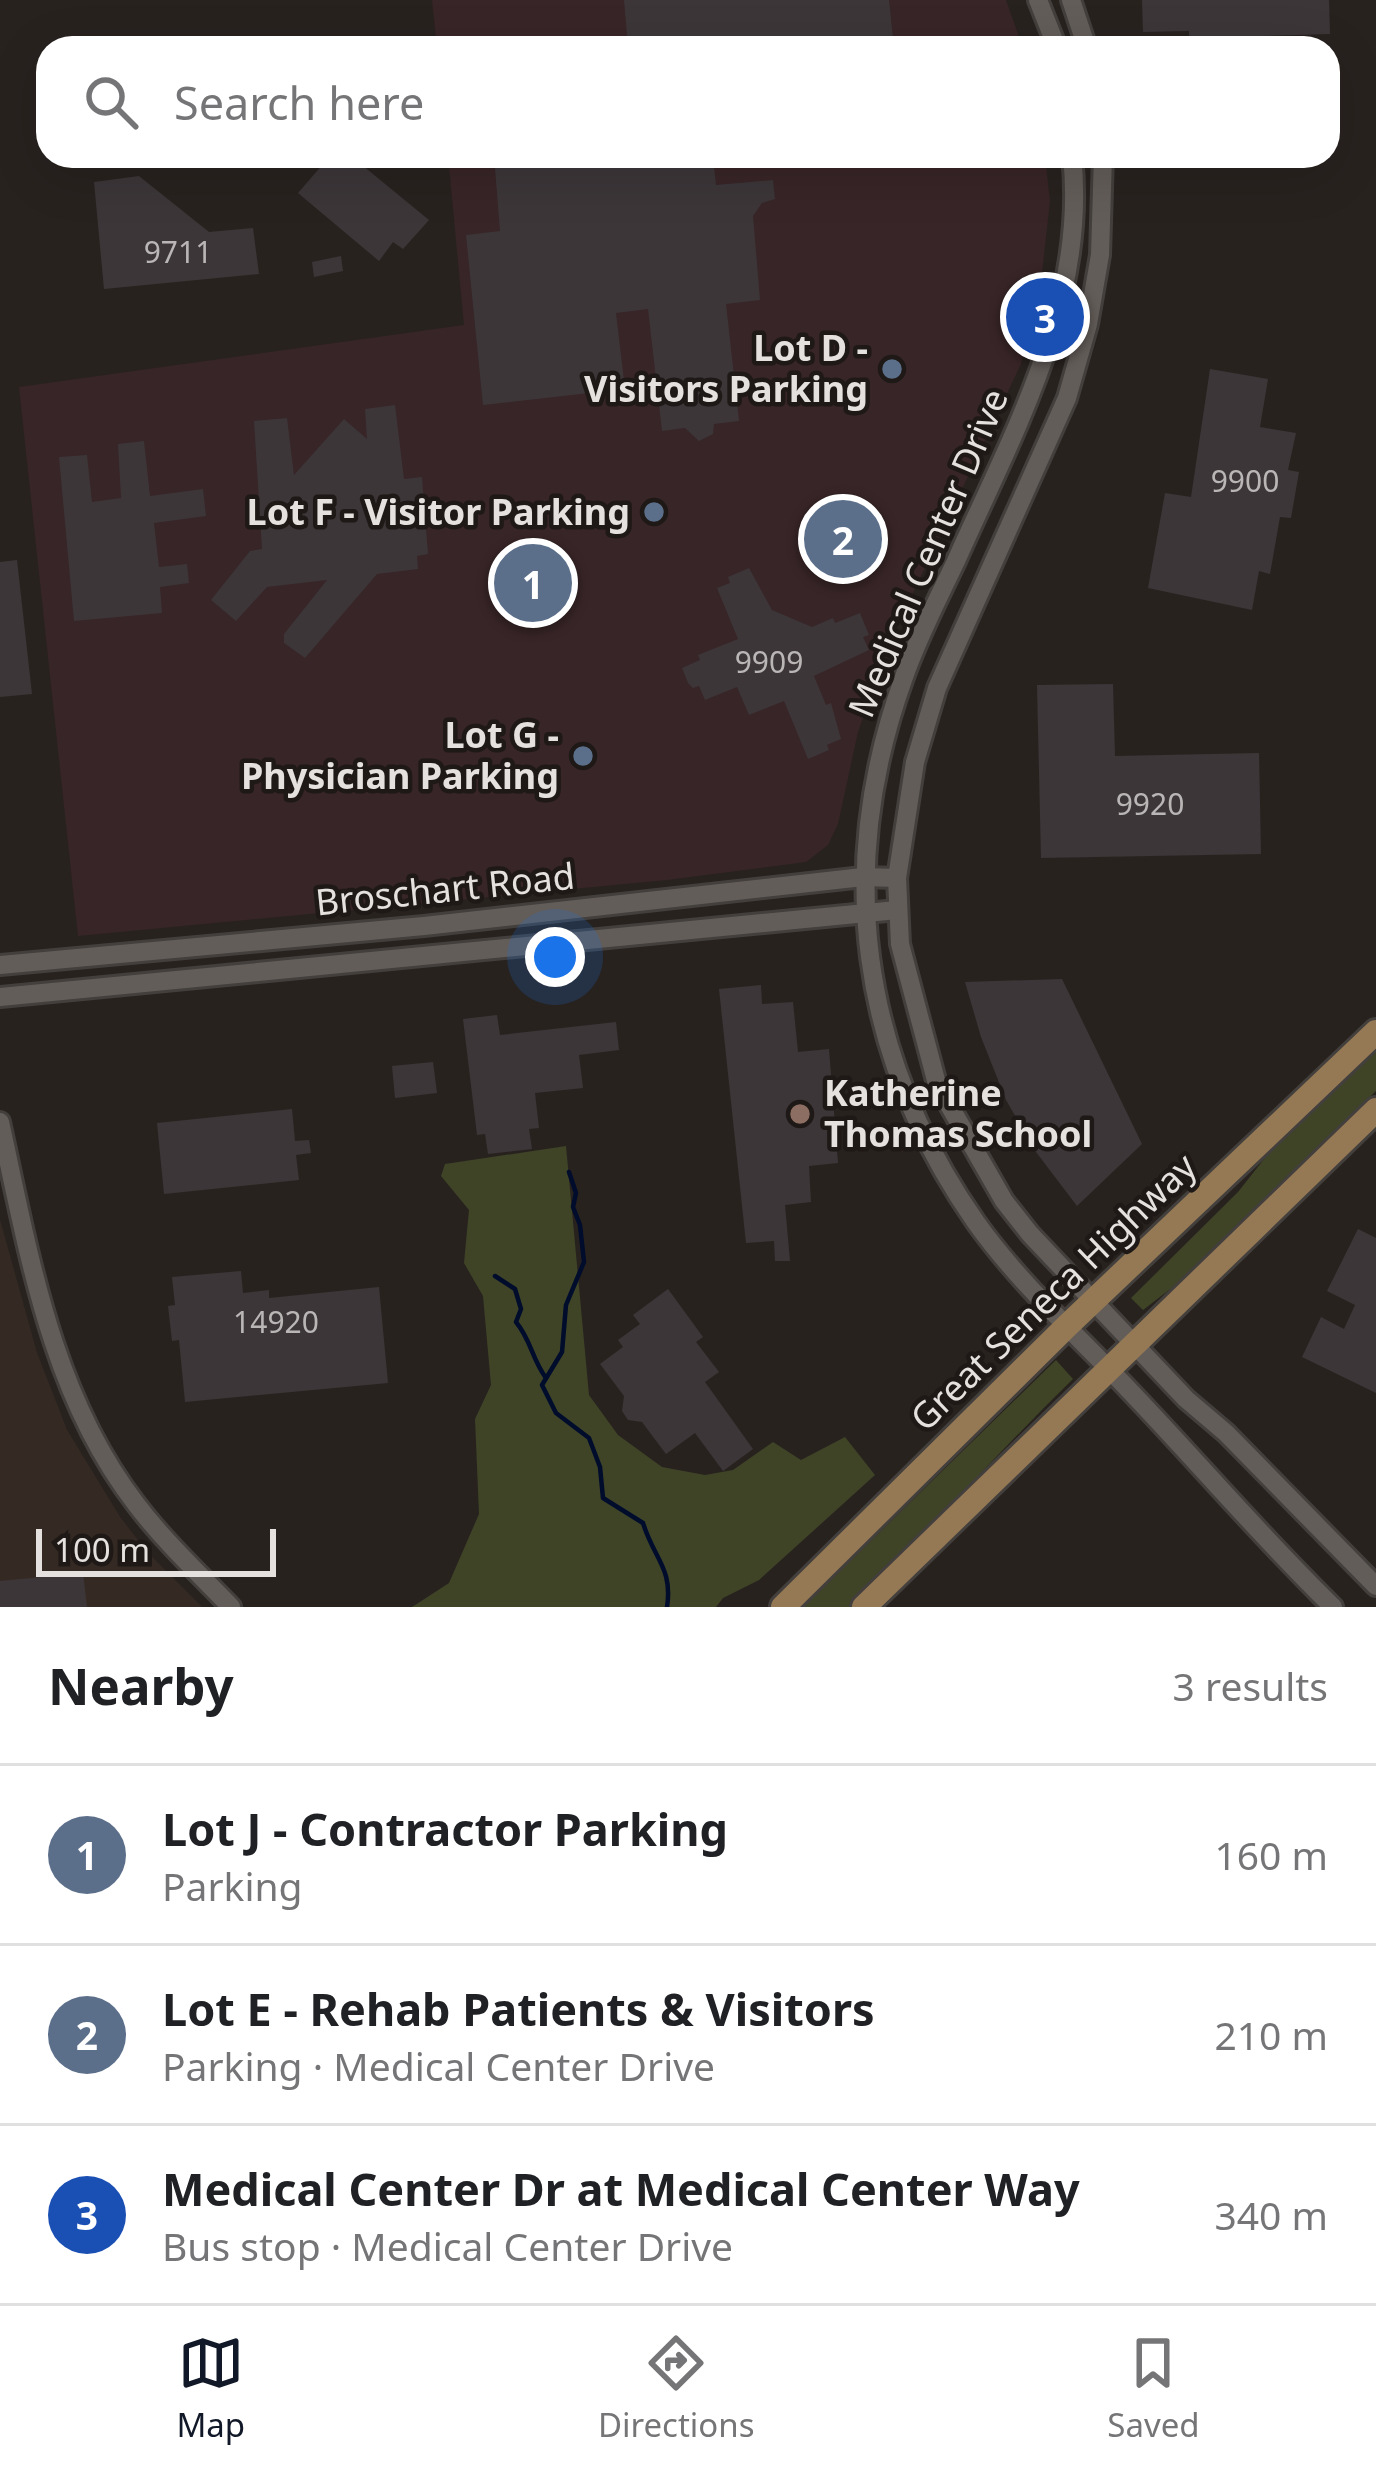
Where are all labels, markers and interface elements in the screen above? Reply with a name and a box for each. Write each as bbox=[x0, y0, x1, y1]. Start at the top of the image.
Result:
search box bbox=[36, 36, 1340, 168]
icon: search bbox=[78, 69, 144, 135]
text: Search here bbox=[174, 72, 424, 133]
house number: 9711 bbox=[144, 231, 212, 272]
pin: 3 bbox=[1006, 272, 1084, 362]
place label: Lot D - Visitors Parking bbox=[584, 323, 868, 413]
marker: Lot D - Visitors Parking bbox=[879, 356, 905, 382]
street label: Medical Center Drive bbox=[836, 381, 1019, 725]
house number: 9900 bbox=[1211, 460, 1279, 501]
place label: Lot F - Visitor Parking bbox=[247, 487, 630, 536]
pin: 2 bbox=[804, 494, 882, 584]
marker: Lot F - Visitor Parking bbox=[641, 499, 667, 525]
pin: 1 bbox=[494, 538, 572, 628]
house number: 9909 bbox=[735, 641, 803, 682]
place label: Lot G - Physician Parking bbox=[241, 710, 559, 800]
marker: Lot G - Physician Parking bbox=[570, 743, 596, 769]
house number: 9920 bbox=[1116, 783, 1184, 824]
street label: Broschart Road bbox=[313, 851, 577, 926]
your location bbox=[525, 927, 585, 987]
place label: Katherine Thomas School bbox=[824, 1068, 1092, 1158]
marker: Katherine Thomas School bbox=[787, 1101, 813, 1127]
street label: Great Seneca Highway bbox=[899, 1142, 1207, 1441]
house number: 14920 bbox=[233, 1301, 319, 1342]
scale bar bbox=[36, 1523, 276, 1576]
text: 100 m bbox=[54, 1527, 150, 1572]
text: Nearby bbox=[48, 1650, 234, 1720]
text: 3 results bbox=[1173, 1659, 1328, 1712]
text: Lot J - Contractor Parking bbox=[162, 1798, 728, 1859]
text: 1 bbox=[76, 1828, 98, 1881]
text: 160 m bbox=[1214, 1828, 1328, 1881]
text: Parking bbox=[162, 1859, 303, 1912]
text: Lot E - Rehab Patients & Visitors bbox=[162, 1978, 875, 2039]
text: 2 bbox=[76, 2008, 98, 2061]
text: 210 m bbox=[1214, 2008, 1328, 2061]
text: Parking · Medical Center Drive bbox=[162, 2039, 715, 2092]
text: Medical Center Dr at Medical Center Way bbox=[162, 2158, 1080, 2219]
text: 3 bbox=[76, 2188, 98, 2241]
text: 340 m bbox=[1214, 2188, 1328, 2241]
text: Bus stop · Medical Center Drive bbox=[162, 2219, 733, 2272]
tab: Map bbox=[176, 2330, 245, 2447]
tab: Directions bbox=[598, 2330, 755, 2447]
tab: Saved bbox=[1107, 2330, 1200, 2447]

